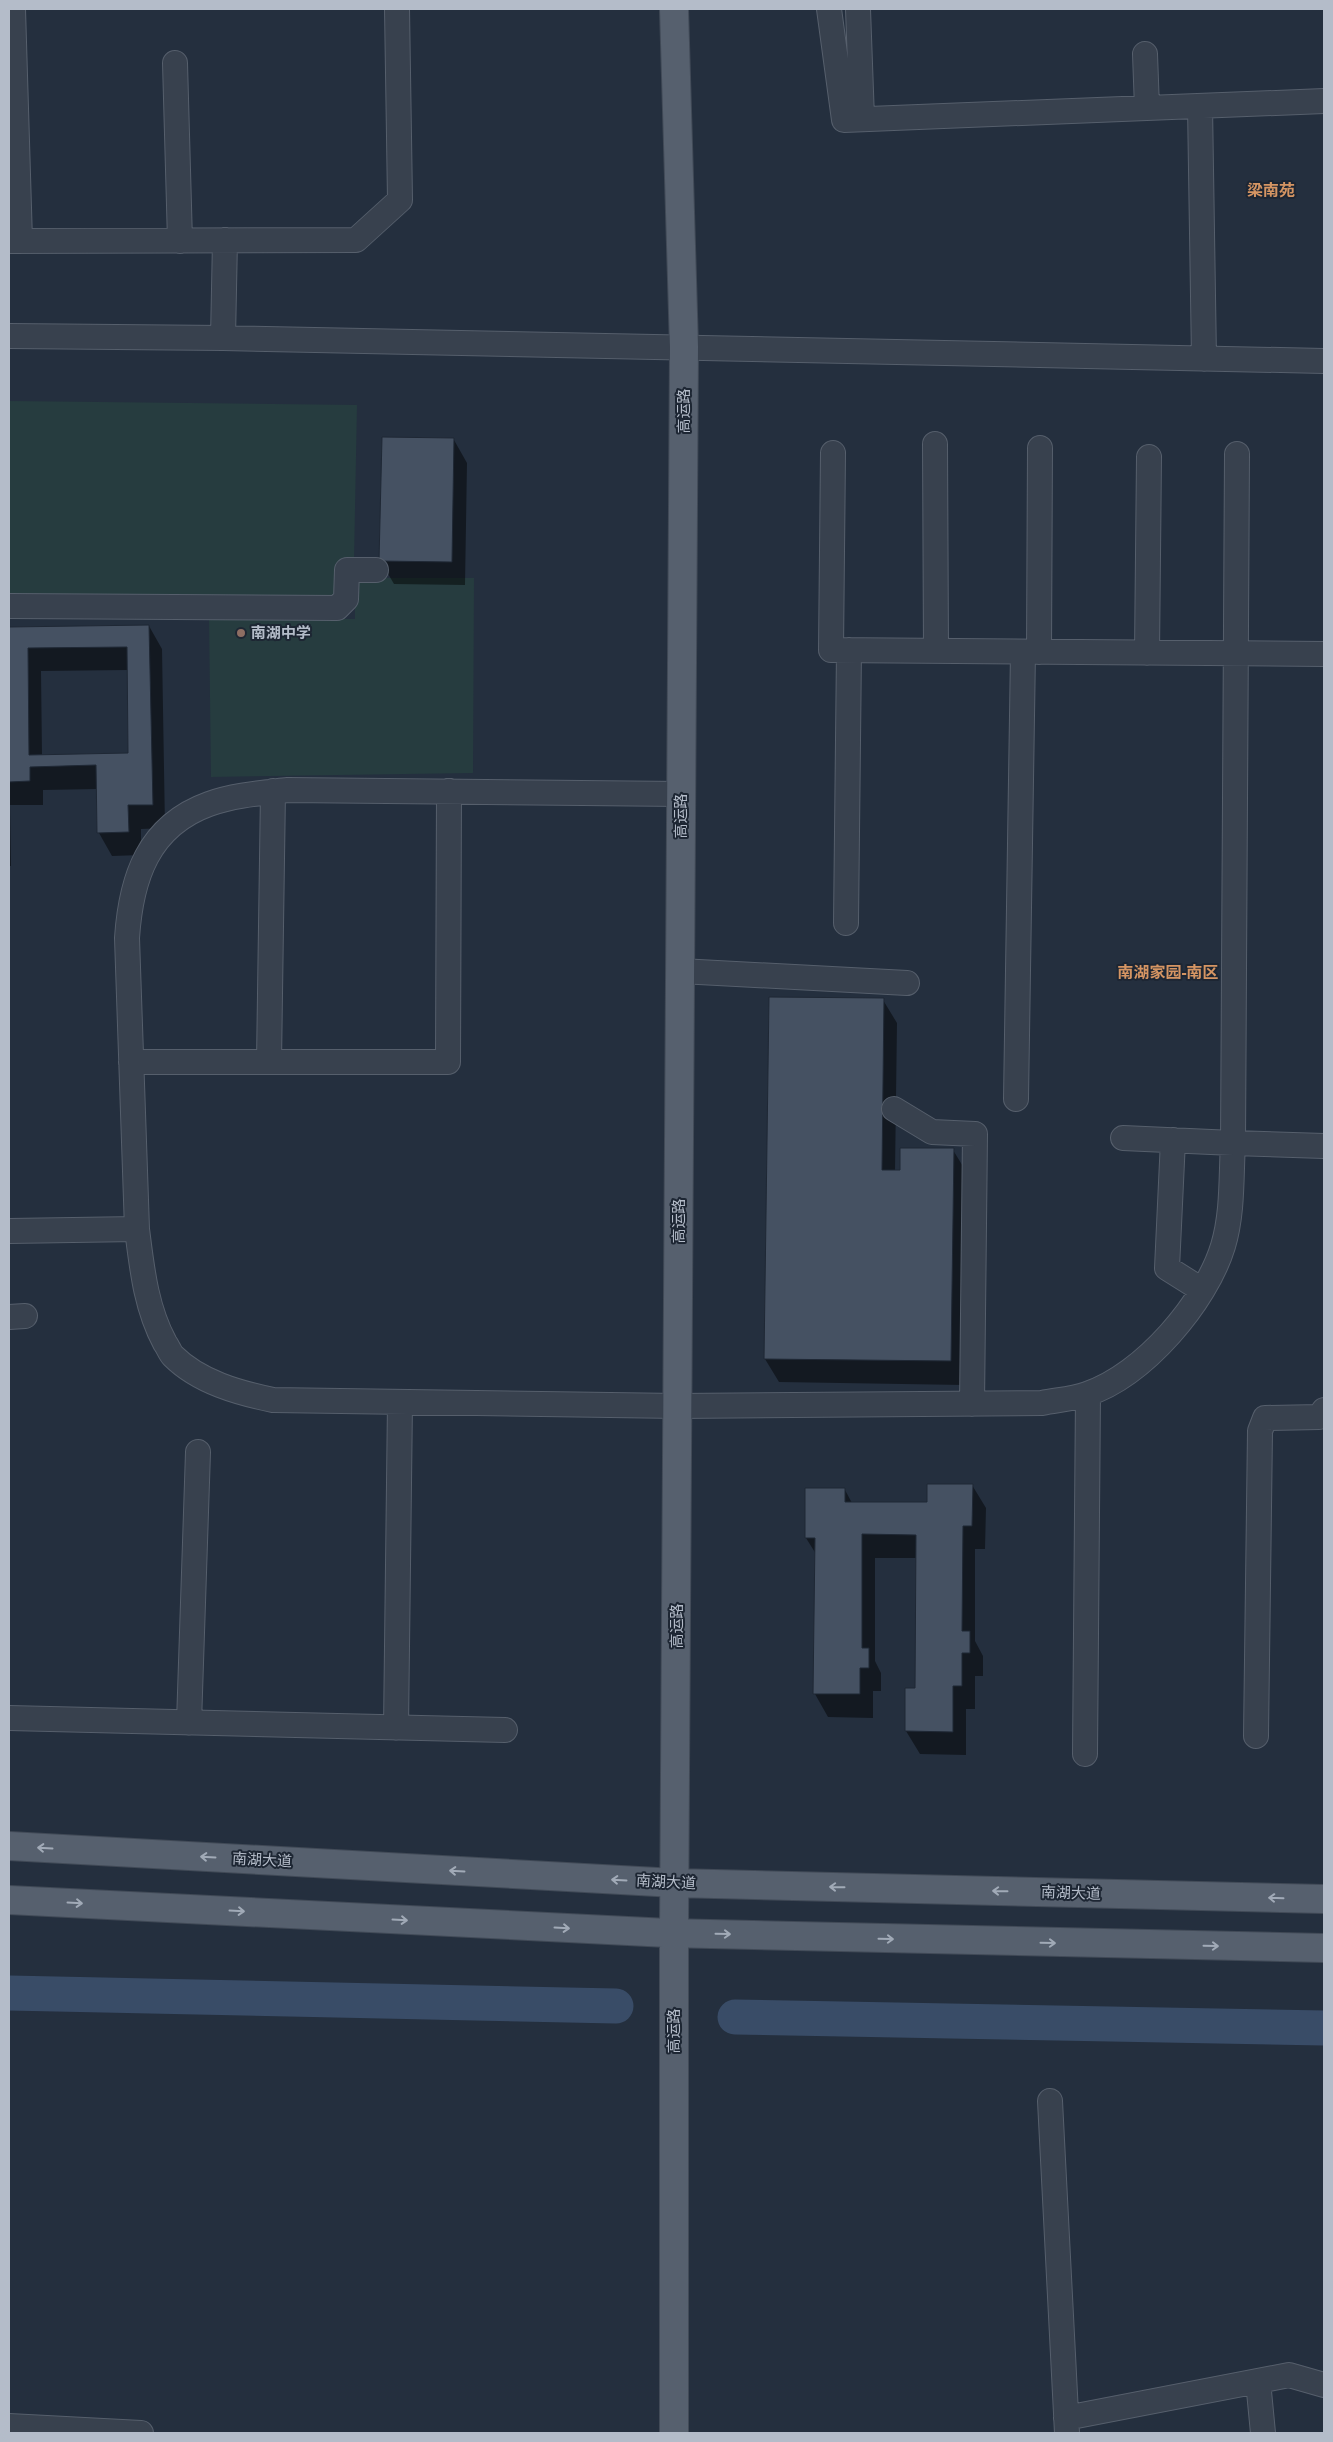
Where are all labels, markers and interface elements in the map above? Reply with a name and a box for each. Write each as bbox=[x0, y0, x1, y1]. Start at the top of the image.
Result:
district label: 梁南苑 bbox=[1247, 179, 1295, 201]
street label: 高运路 bbox=[673, 388, 693, 434]
place label: 南湖中学 bbox=[251, 622, 311, 642]
marker: 南湖中学 bbox=[235, 627, 247, 639]
street label: 高运路 bbox=[670, 793, 690, 839]
district label: 南湖家园-南区 bbox=[1117, 961, 1219, 983]
street label: 高运路 bbox=[668, 1198, 688, 1244]
street label: 高运路 bbox=[666, 1603, 686, 1649]
one-way arrow bbox=[38, 1843, 54, 1852]
street label: 南湖大道 bbox=[232, 1847, 293, 1871]
one-way arrow bbox=[200, 1852, 216, 1861]
one-way arrow bbox=[449, 1866, 465, 1875]
street label: 南湖大道 bbox=[636, 1869, 697, 1893]
one-way arrow bbox=[612, 1875, 628, 1884]
street label: 南湖大道 bbox=[1041, 1881, 1101, 1903]
one-way arrow bbox=[830, 1882, 846, 1892]
one-way arrow bbox=[992, 1886, 1008, 1896]
one-way arrow bbox=[1268, 1893, 1284, 1903]
one-way arrow bbox=[67, 1899, 83, 1908]
one-way arrow bbox=[229, 1907, 245, 1916]
one-way arrow bbox=[391, 1915, 407, 1924]
one-way arrow bbox=[554, 1923, 570, 1932]
one-way arrow bbox=[715, 1930, 731, 1939]
one-way arrow bbox=[877, 1934, 893, 1943]
one-way arrow bbox=[1040, 1938, 1056, 1947]
one-way arrow bbox=[1202, 1941, 1218, 1950]
street label: 高运路 bbox=[663, 2008, 683, 2054]

